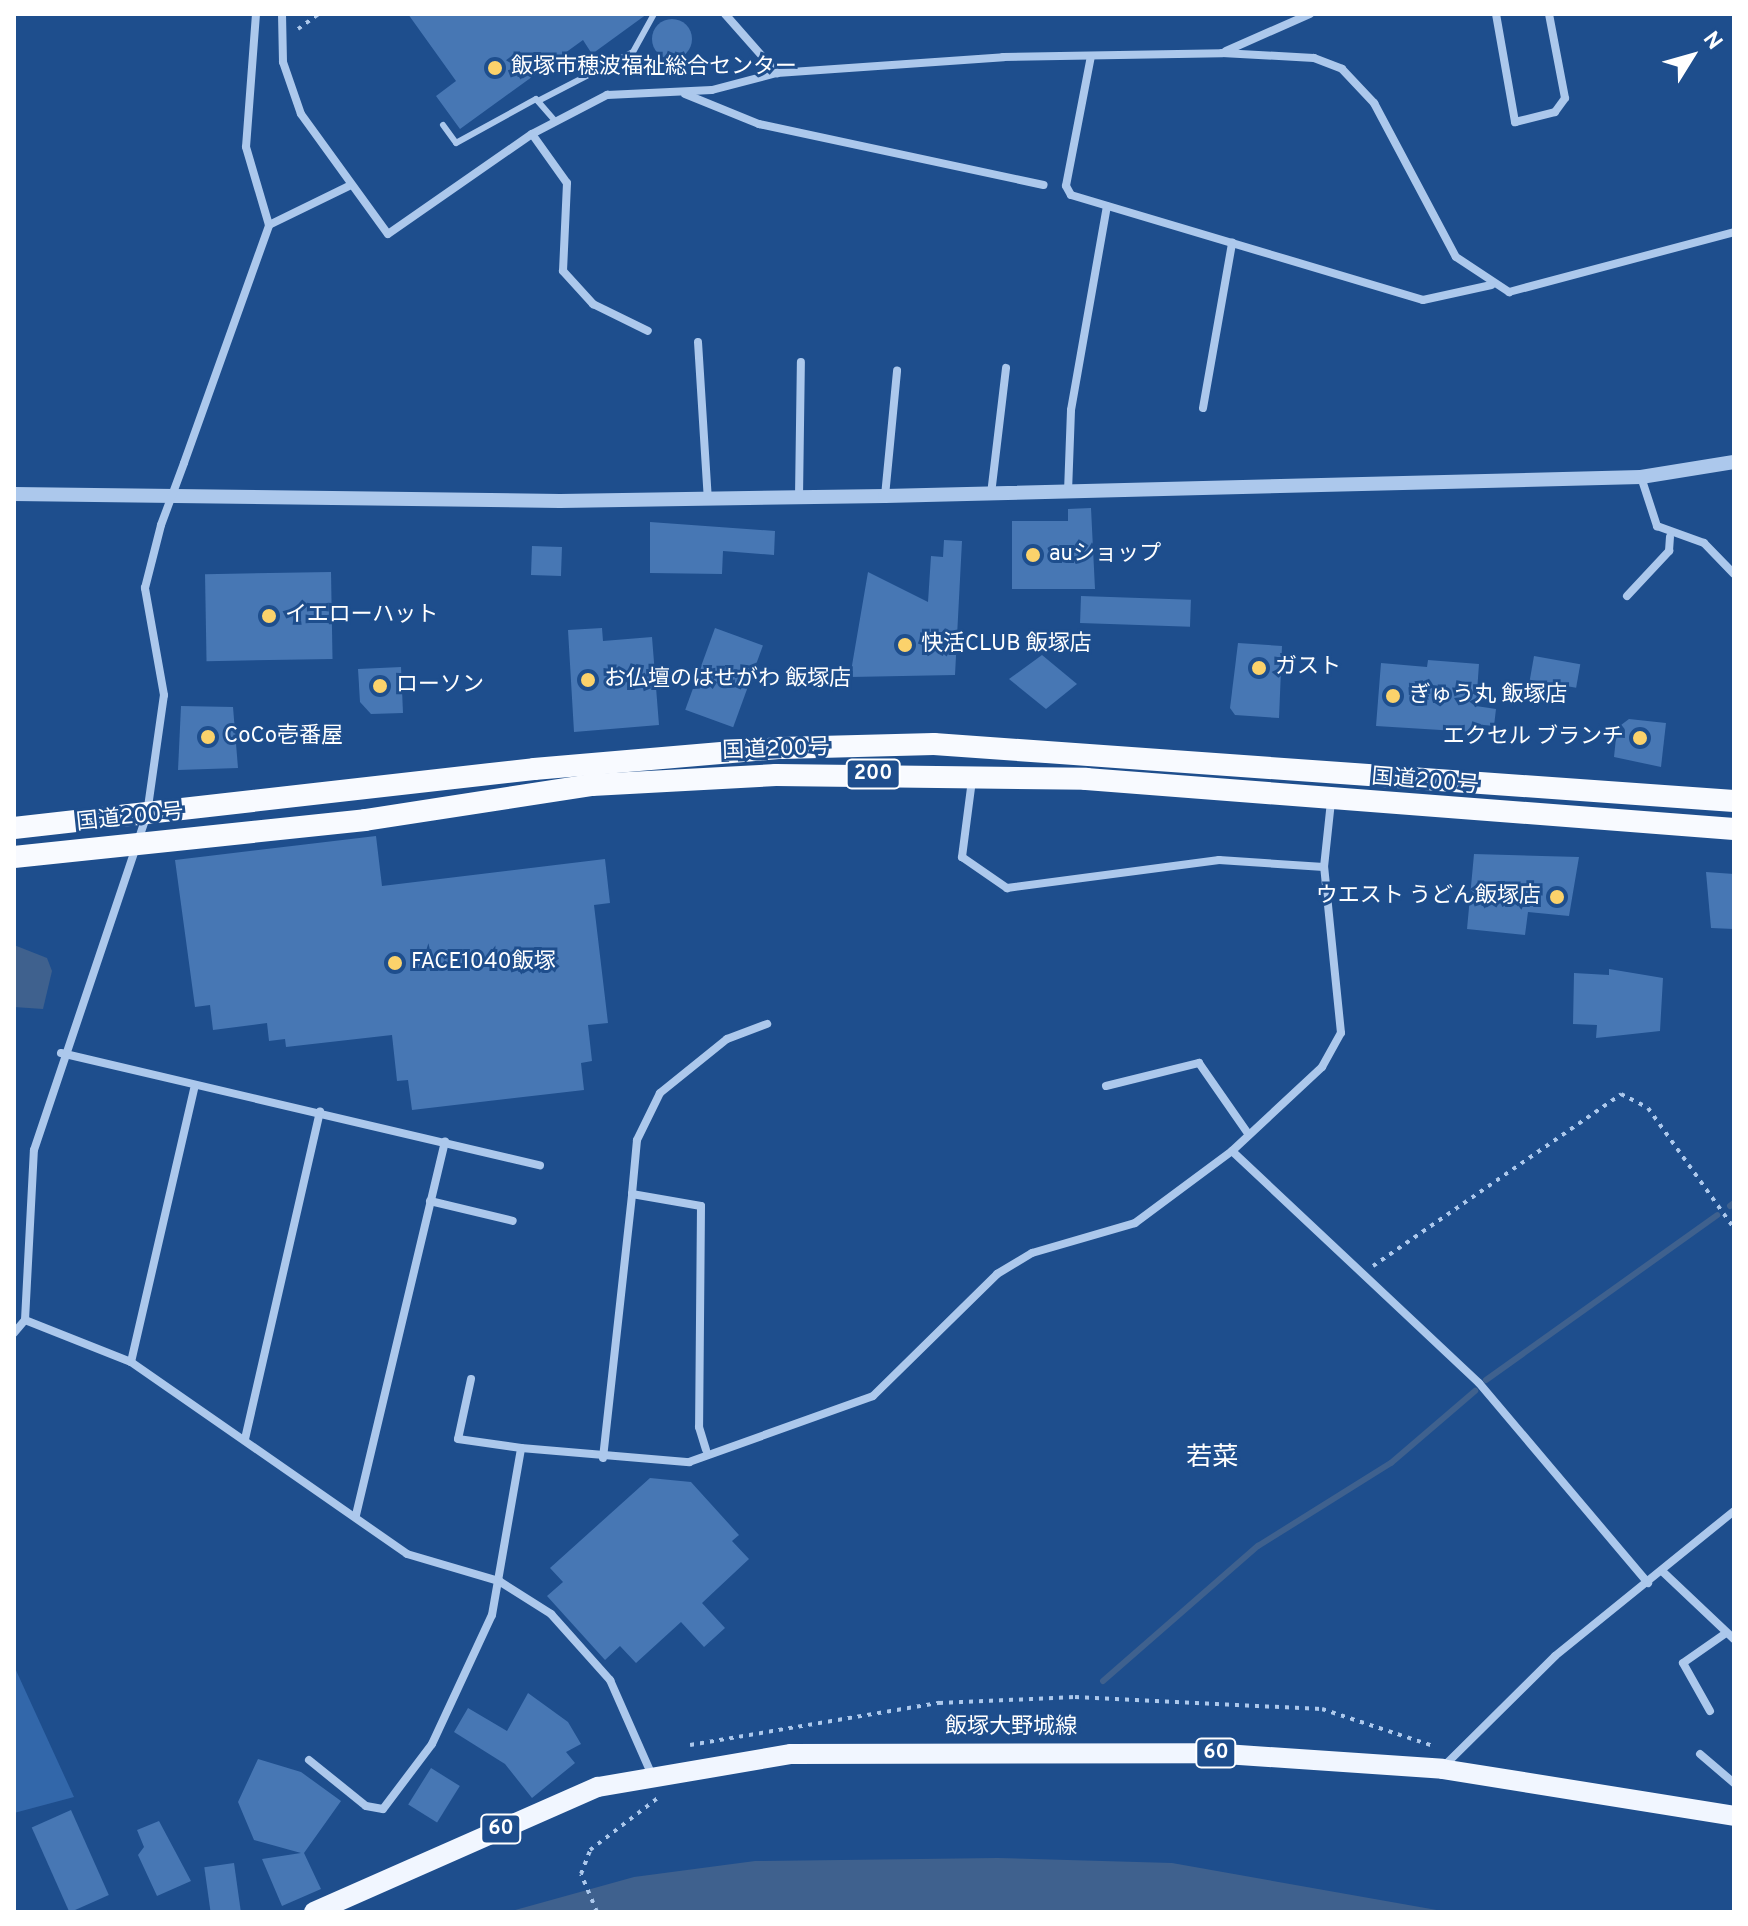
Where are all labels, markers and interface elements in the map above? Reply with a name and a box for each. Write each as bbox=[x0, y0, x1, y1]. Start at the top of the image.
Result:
north arrow bbox=[1652, 16, 1732, 96]
text: N bbox=[1696, 27, 1727, 56]
place label: 飯塚市穂波福祉総合センター bbox=[511, 55, 797, 81]
marker: 飯塚市穂波福祉総合センター bbox=[486, 59, 504, 77]
place label: auショップ bbox=[1049, 542, 1161, 568]
marker: auショップ bbox=[1024, 546, 1042, 564]
place label: イエローハット bbox=[285, 603, 439, 629]
marker: イエローハット bbox=[260, 607, 278, 625]
place label: 快活CLUB 飯塚店 bbox=[921, 632, 1092, 658]
marker: 快活CLUB 飯塚店 bbox=[896, 636, 914, 654]
place label: ガスト bbox=[1275, 655, 1341, 681]
marker: ガスト bbox=[1250, 659, 1268, 677]
place label: お仏壇のはせがわ 飯塚店 bbox=[604, 667, 851, 693]
marker: お仏壇のはせがわ 飯塚店 bbox=[579, 671, 597, 689]
place label: ローソン bbox=[396, 673, 484, 699]
marker: ローソン bbox=[371, 677, 389, 695]
place label: ぎゅう丸 飯塚店 bbox=[1409, 683, 1568, 709]
marker: ぎゅう丸 飯塚店 bbox=[1384, 687, 1402, 705]
place label: CoCo壱番屋 bbox=[224, 724, 343, 750]
place label: エクセル ブランチ bbox=[1443, 725, 1624, 751]
marker: CoCo壱番屋 bbox=[199, 728, 217, 746]
marker: エクセル ブランチ bbox=[1631, 729, 1649, 747]
street label: 国道200号 bbox=[722, 735, 830, 765]
road number: 200 bbox=[845, 758, 901, 790]
street label: 国道200号 bbox=[1370, 764, 1480, 800]
street label: 国道200号 bbox=[75, 799, 185, 837]
place label: ウエスト うどん飯塚店 bbox=[1316, 884, 1541, 910]
marker: ウエスト うどん飯塚店 bbox=[1548, 888, 1566, 906]
place label: FACE1040飯塚 bbox=[411, 950, 556, 976]
marker: FACE1040飯塚 bbox=[386, 954, 404, 972]
district label: 若菜 bbox=[1186, 1443, 1238, 1475]
street label: 飯塚大野城線 bbox=[945, 1715, 1077, 1741]
road number: 60 bbox=[1194, 1737, 1238, 1769]
road number: 60 bbox=[479, 1813, 523, 1845]

